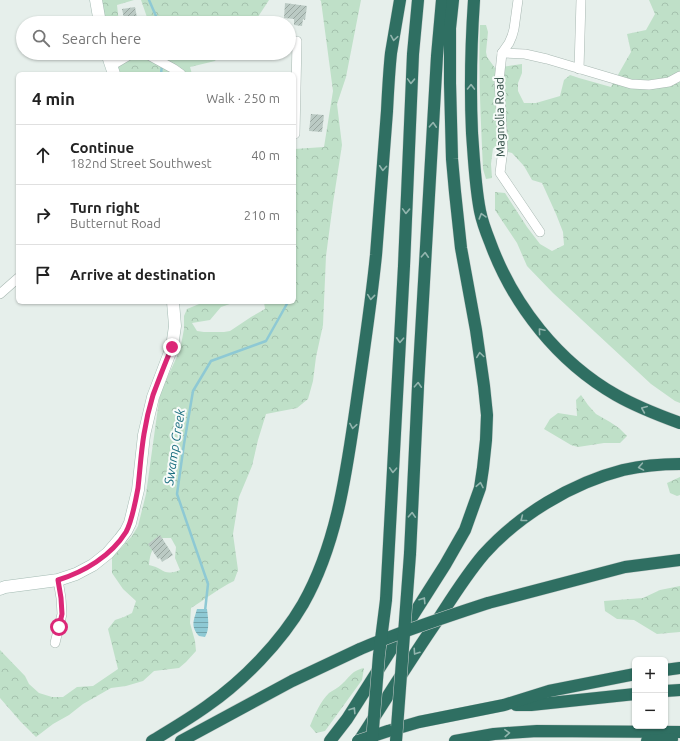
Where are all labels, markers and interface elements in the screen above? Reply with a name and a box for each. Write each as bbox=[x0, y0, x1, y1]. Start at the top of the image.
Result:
search box bbox=[16, 16, 296, 60]
icon: search bbox=[30, 27, 52, 49]
text: Search here bbox=[62, 30, 141, 47]
one-way arrow bbox=[390, 35, 399, 42]
street label: Magnolia Road bbox=[492, 77, 507, 157]
one-way arrow bbox=[407, 78, 416, 84]
one-way arrow bbox=[467, 84, 475, 90]
text: 4 min bbox=[32, 89, 75, 108]
text: Walk · 250 m bbox=[206, 91, 280, 105]
one-way arrow bbox=[428, 122, 437, 128]
text: Continue bbox=[70, 139, 134, 156]
icon: ahead bbox=[32, 144, 54, 166]
text: 40 m bbox=[251, 148, 280, 162]
text: 182nd Street Southwest bbox=[70, 156, 212, 170]
one-way arrow bbox=[378, 165, 387, 171]
text: Turn right bbox=[70, 199, 140, 216]
icon: right bbox=[32, 204, 54, 226]
text: 210 m bbox=[244, 208, 280, 222]
one-way arrow bbox=[402, 208, 410, 214]
one-way arrow bbox=[478, 213, 487, 220]
text: Butternut Road bbox=[70, 216, 161, 230]
one-way arrow bbox=[421, 252, 430, 258]
icon: arrive bbox=[32, 264, 54, 286]
text: Arrive at destination bbox=[70, 266, 216, 283]
one-way arrow bbox=[367, 294, 376, 300]
one-way arrow bbox=[539, 328, 546, 335]
one-way arrow bbox=[395, 337, 404, 343]
route end bbox=[163, 338, 181, 356]
one-way arrow bbox=[476, 352, 485, 358]
one-way arrow bbox=[414, 382, 422, 388]
one-way arrow bbox=[640, 405, 647, 413]
water label: Swamp Creek bbox=[161, 408, 187, 487]
one-way arrow bbox=[349, 423, 358, 429]
one-way arrow bbox=[638, 462, 644, 471]
one-way arrow bbox=[388, 467, 397, 473]
one-way arrow bbox=[476, 481, 484, 488]
one-way arrow bbox=[407, 512, 416, 518]
one-way arrow bbox=[521, 514, 528, 521]
one-way arrow bbox=[418, 597, 426, 604]
route start bbox=[50, 618, 68, 636]
one-way arrow bbox=[414, 647, 421, 654]
map controls bbox=[632, 657, 668, 729]
button: + bbox=[632, 657, 668, 693]
button: − bbox=[632, 693, 668, 729]
one-way arrow bbox=[348, 707, 356, 714]
one-way arrow bbox=[504, 729, 510, 738]

